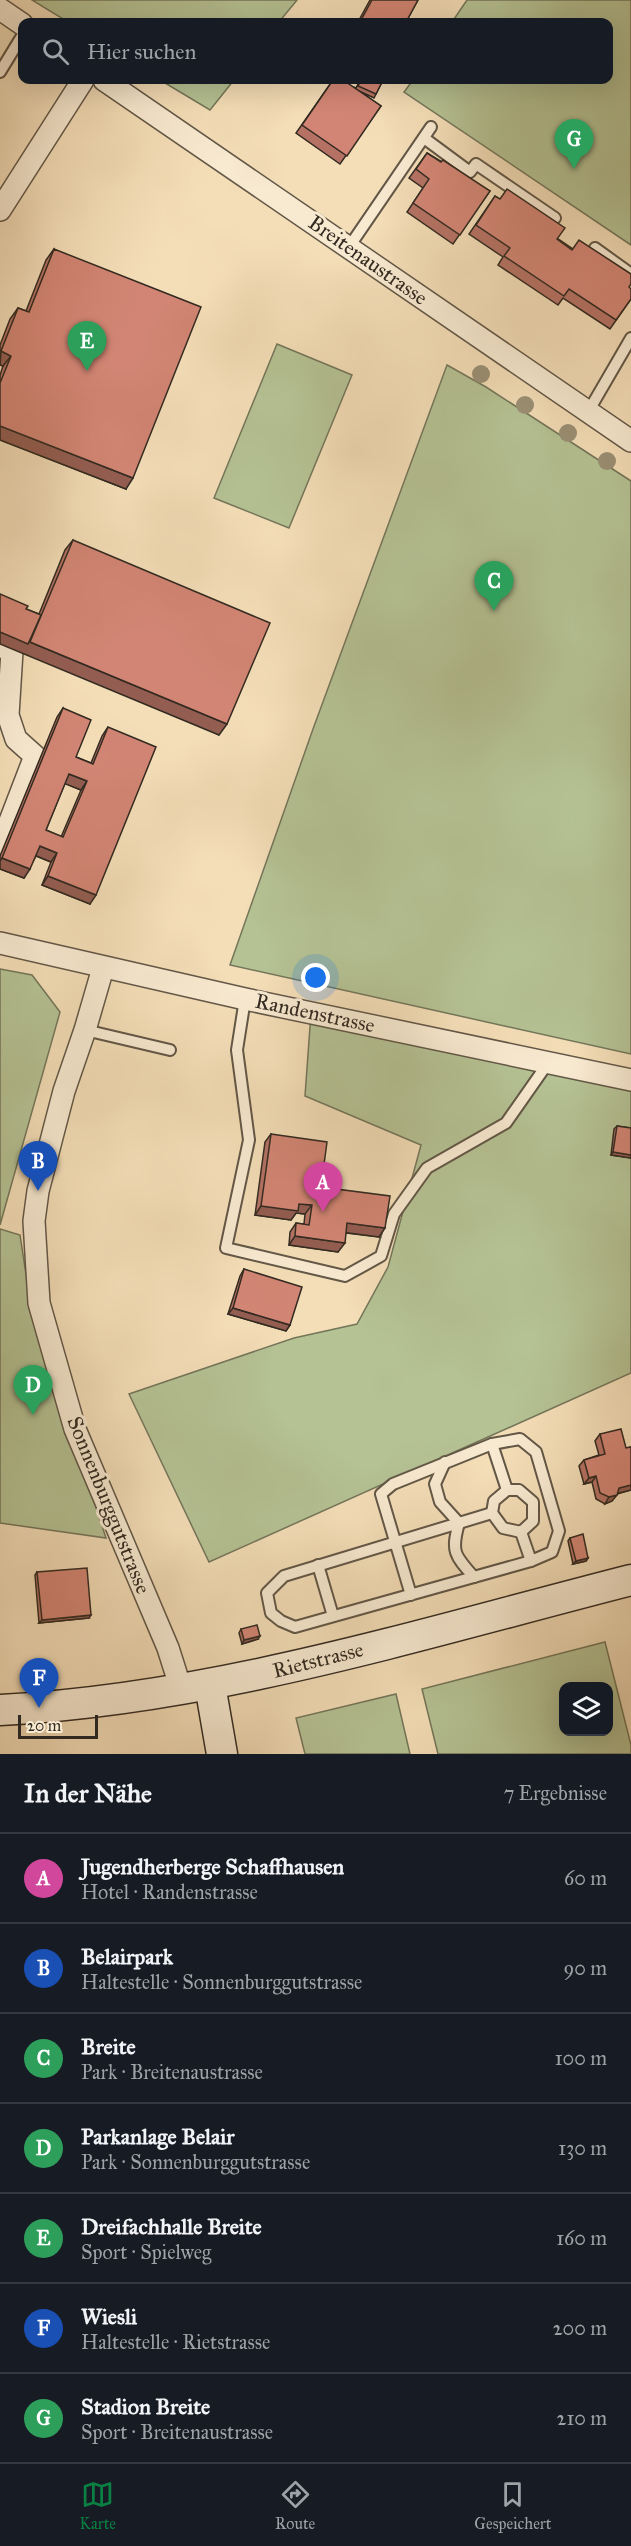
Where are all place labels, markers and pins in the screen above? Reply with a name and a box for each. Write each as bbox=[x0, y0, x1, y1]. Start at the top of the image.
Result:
pin: G bbox=[554, 120, 594, 169]
pin: E bbox=[68, 322, 106, 371]
pin: C bbox=[474, 562, 514, 611]
pin: B bbox=[18, 1142, 57, 1191]
pin: A bbox=[304, 1162, 342, 1212]
pin: D bbox=[14, 1366, 52, 1415]
pin: F bbox=[20, 1658, 58, 1708]

